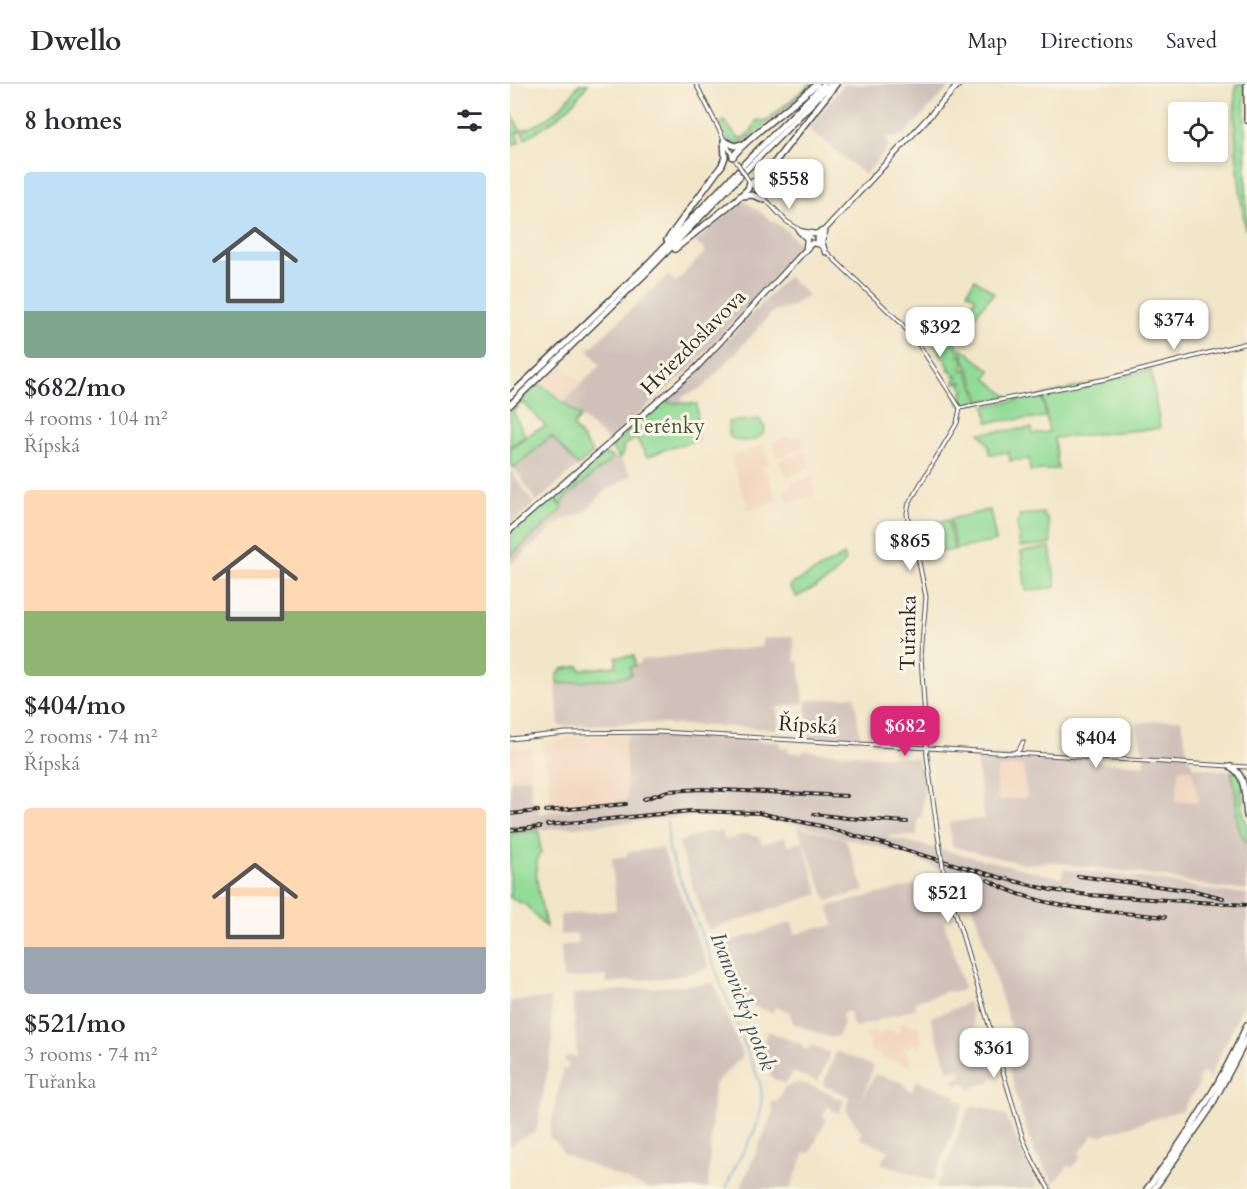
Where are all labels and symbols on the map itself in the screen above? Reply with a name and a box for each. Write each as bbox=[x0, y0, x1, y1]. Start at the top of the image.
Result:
pin: $558 bbox=[753, 159, 825, 210]
street label: Hviezdoslavova bbox=[634, 283, 753, 402]
pin: $374 bbox=[1138, 300, 1210, 351]
pin: $392 bbox=[904, 307, 976, 358]
park label: Terénky bbox=[629, 412, 705, 441]
pin: $865 bbox=[874, 521, 946, 572]
street label: Tuřanka bbox=[893, 595, 924, 671]
pin: $682 bbox=[869, 706, 941, 757]
street label: Řípská bbox=[778, 708, 838, 742]
pin: $404 bbox=[1060, 718, 1132, 769]
pin: $521 bbox=[912, 873, 984, 924]
water label: Ivanovický potok bbox=[703, 928, 783, 1075]
pin: $361 bbox=[958, 1028, 1030, 1079]

